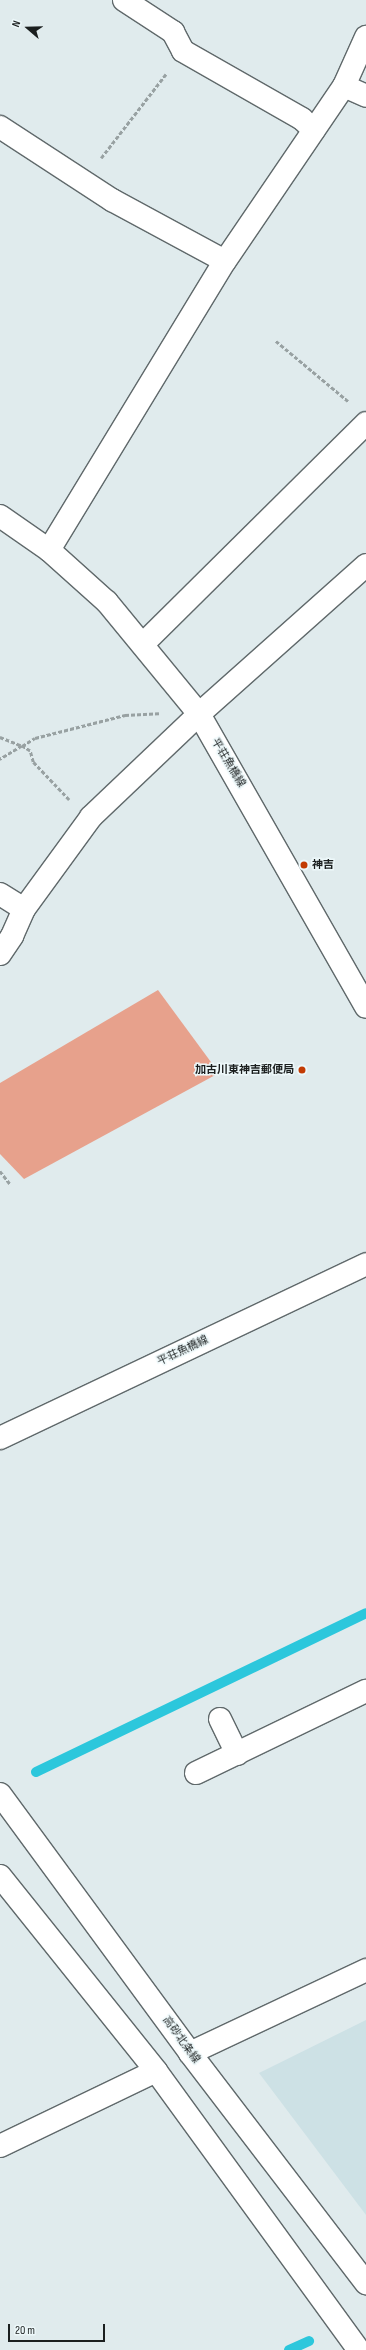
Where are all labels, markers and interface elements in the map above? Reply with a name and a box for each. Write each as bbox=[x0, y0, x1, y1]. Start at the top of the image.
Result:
north arrow bbox=[8, 8, 48, 48]
text: N bbox=[9, 19, 23, 29]
street label: 平荘魚橋線 bbox=[208, 736, 248, 790]
place label: 神吉 bbox=[312, 858, 334, 872]
marker: 神吉 bbox=[299, 860, 309, 870]
place label: 加古川東神吉郵便局 bbox=[195, 1063, 294, 1077]
marker: 加古川東神吉郵便局 bbox=[297, 1065, 307, 1075]
street label: 平荘魚橋線 bbox=[155, 1333, 211, 1369]
street label: 高砂北条線 bbox=[159, 2014, 203, 2066]
scale bar bbox=[10, 2316, 107, 2342]
text: 20 m bbox=[15, 2323, 35, 2338]

